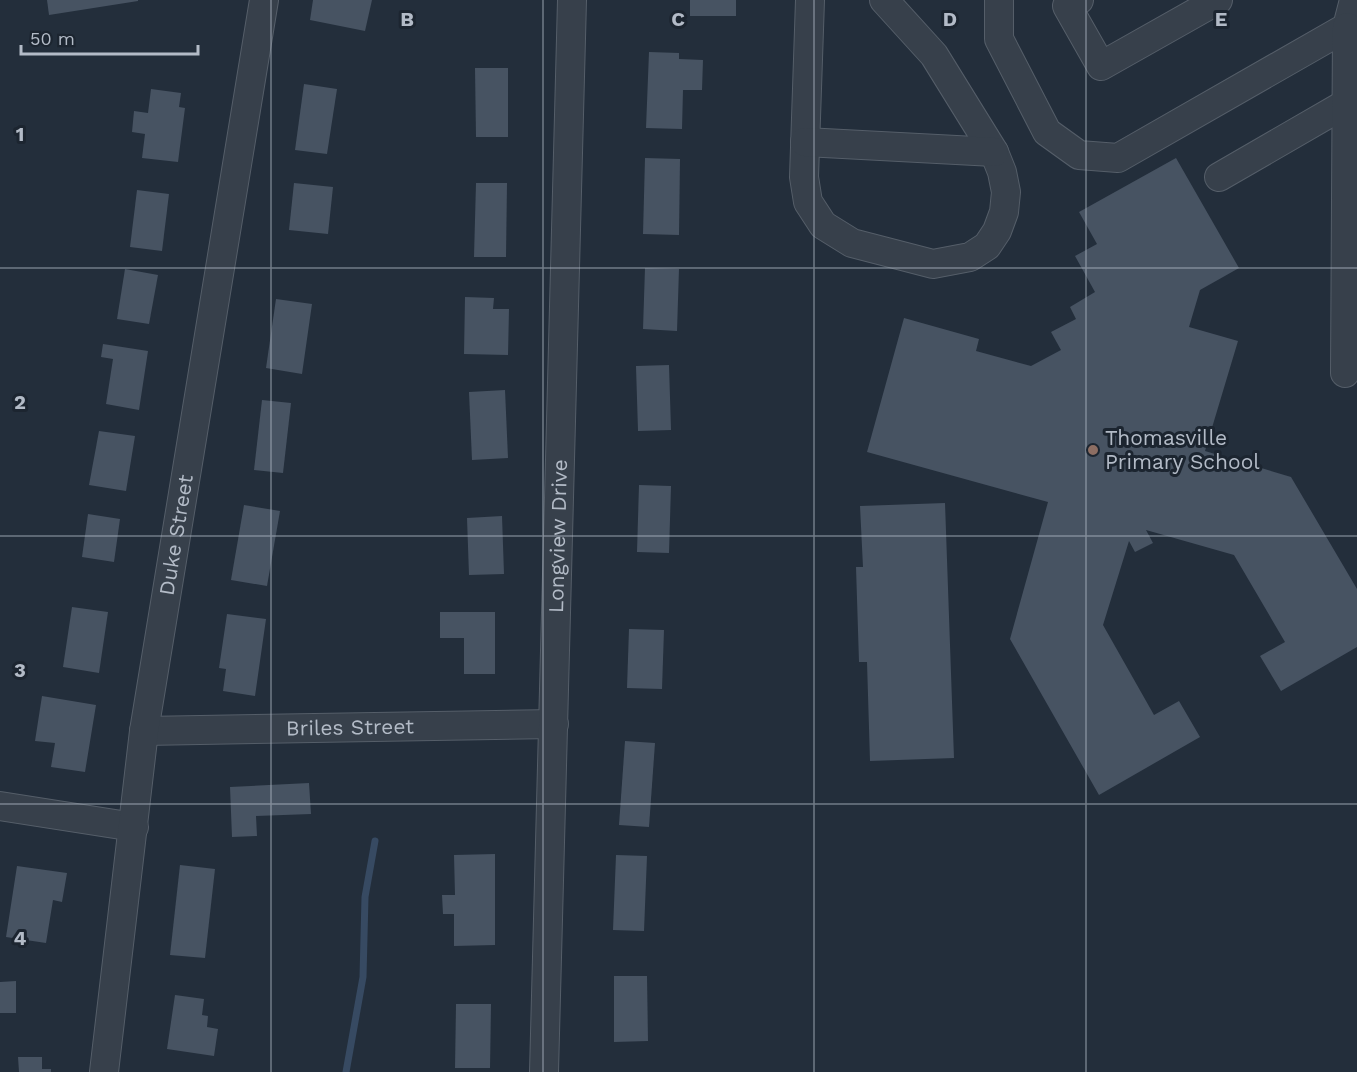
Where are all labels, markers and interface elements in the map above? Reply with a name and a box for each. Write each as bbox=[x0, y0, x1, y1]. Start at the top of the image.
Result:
text: B bbox=[400, 7, 414, 31]
text: C bbox=[671, 7, 685, 31]
text: D bbox=[943, 7, 957, 31]
text: E bbox=[1215, 7, 1227, 31]
scale bar bbox=[21, 18, 198, 56]
text: 50 m bbox=[30, 28, 75, 49]
text: 1 bbox=[16, 122, 24, 146]
text: 2 bbox=[14, 390, 26, 414]
place label: Thomasville Primary School bbox=[1105, 425, 1260, 474]
marker: Thomasville Primary School bbox=[1086, 443, 1100, 457]
street label: Longview Drive bbox=[543, 459, 572, 613]
street label: Duke Street bbox=[153, 472, 198, 597]
text: 3 bbox=[14, 658, 26, 682]
street label: Briles Street bbox=[286, 713, 414, 741]
text: 4 bbox=[14, 926, 27, 950]

